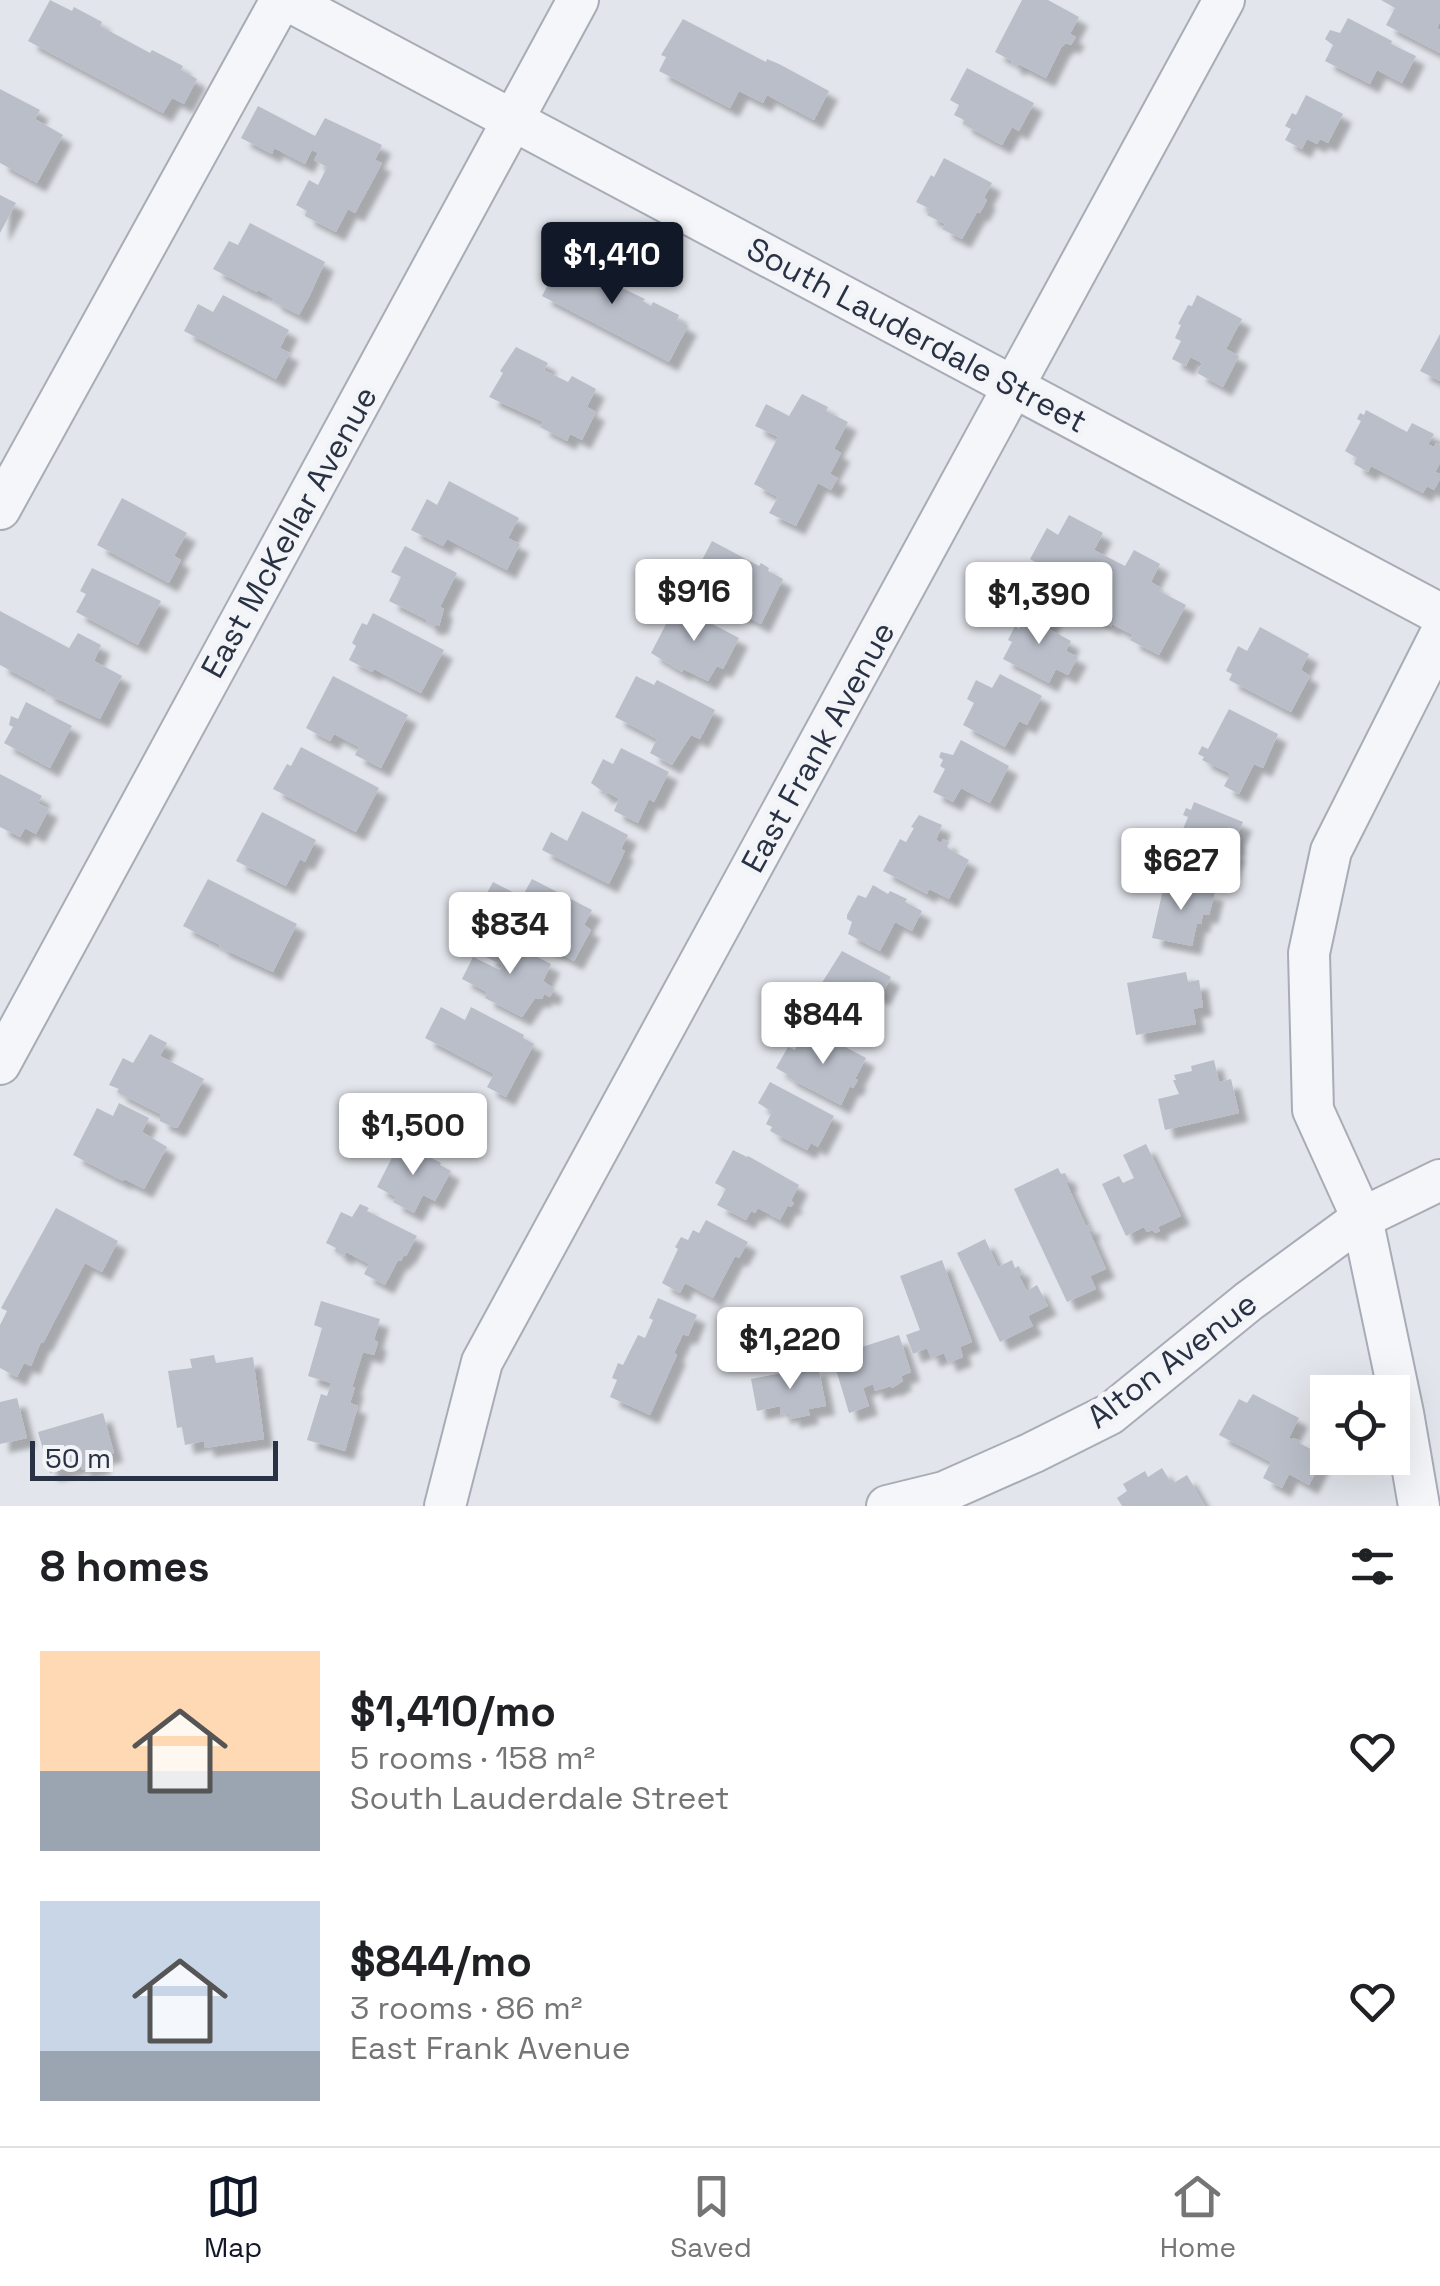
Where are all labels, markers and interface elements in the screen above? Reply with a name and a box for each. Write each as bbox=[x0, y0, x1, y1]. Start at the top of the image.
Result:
pin: $1,410 bbox=[531, 222, 693, 307]
street label: South Lauderdale Street bbox=[740, 228, 1094, 442]
text: $1,410 bbox=[563, 234, 661, 274]
street label: East McKellar Avenue bbox=[192, 379, 386, 685]
pin: $916 bbox=[635, 559, 753, 644]
pin: $1,390 bbox=[958, 562, 1120, 647]
text: $916 bbox=[657, 571, 731, 611]
text: $1,390 bbox=[987, 574, 1091, 614]
street label: East Frank Avenue bbox=[732, 615, 904, 879]
pin: $627 bbox=[1122, 828, 1240, 913]
text: $627 bbox=[1143, 840, 1219, 880]
pin: $834 bbox=[451, 892, 569, 977]
text: $834 bbox=[471, 904, 549, 944]
pin: $844 bbox=[764, 982, 882, 1067]
text: $844 bbox=[783, 994, 863, 1034]
pin: $1,500 bbox=[332, 1093, 494, 1178]
text: $1,500 bbox=[361, 1105, 465, 1145]
street label: Alton Avenue bbox=[1079, 1283, 1265, 1437]
pin: $1,220 bbox=[709, 1307, 871, 1392]
text: $1,220 bbox=[739, 1319, 841, 1359]
map controls bbox=[1310, 1375, 1410, 1475]
button: locate bbox=[1310, 1375, 1410, 1475]
scale bar bbox=[30, 1436, 278, 1480]
text: 50 m bbox=[45, 1440, 111, 1476]
icon: filters bbox=[1345, 1539, 1400, 1594]
text: 8 homes bbox=[40, 1540, 210, 1593]
text: $1,410/mo bbox=[350, 1685, 556, 1738]
icon: home bbox=[120, 1691, 240, 1811]
icon: heart bbox=[1345, 1724, 1400, 1779]
text: 5 rooms · 158 m² bbox=[350, 1738, 595, 1778]
text: South Lauderdale Street bbox=[350, 1778, 729, 1818]
text: $844/mo bbox=[350, 1935, 532, 1988]
icon: home bbox=[120, 1941, 240, 2061]
icon: heart bbox=[1345, 1974, 1400, 2029]
text: 3 rooms · 86 m² bbox=[350, 1988, 582, 2028]
text: East Frank Avenue bbox=[350, 2028, 631, 2068]
tab: Map bbox=[204, 2169, 262, 2265]
tab: Saved bbox=[670, 2169, 752, 2265]
tab: Home bbox=[1160, 2169, 1236, 2265]

